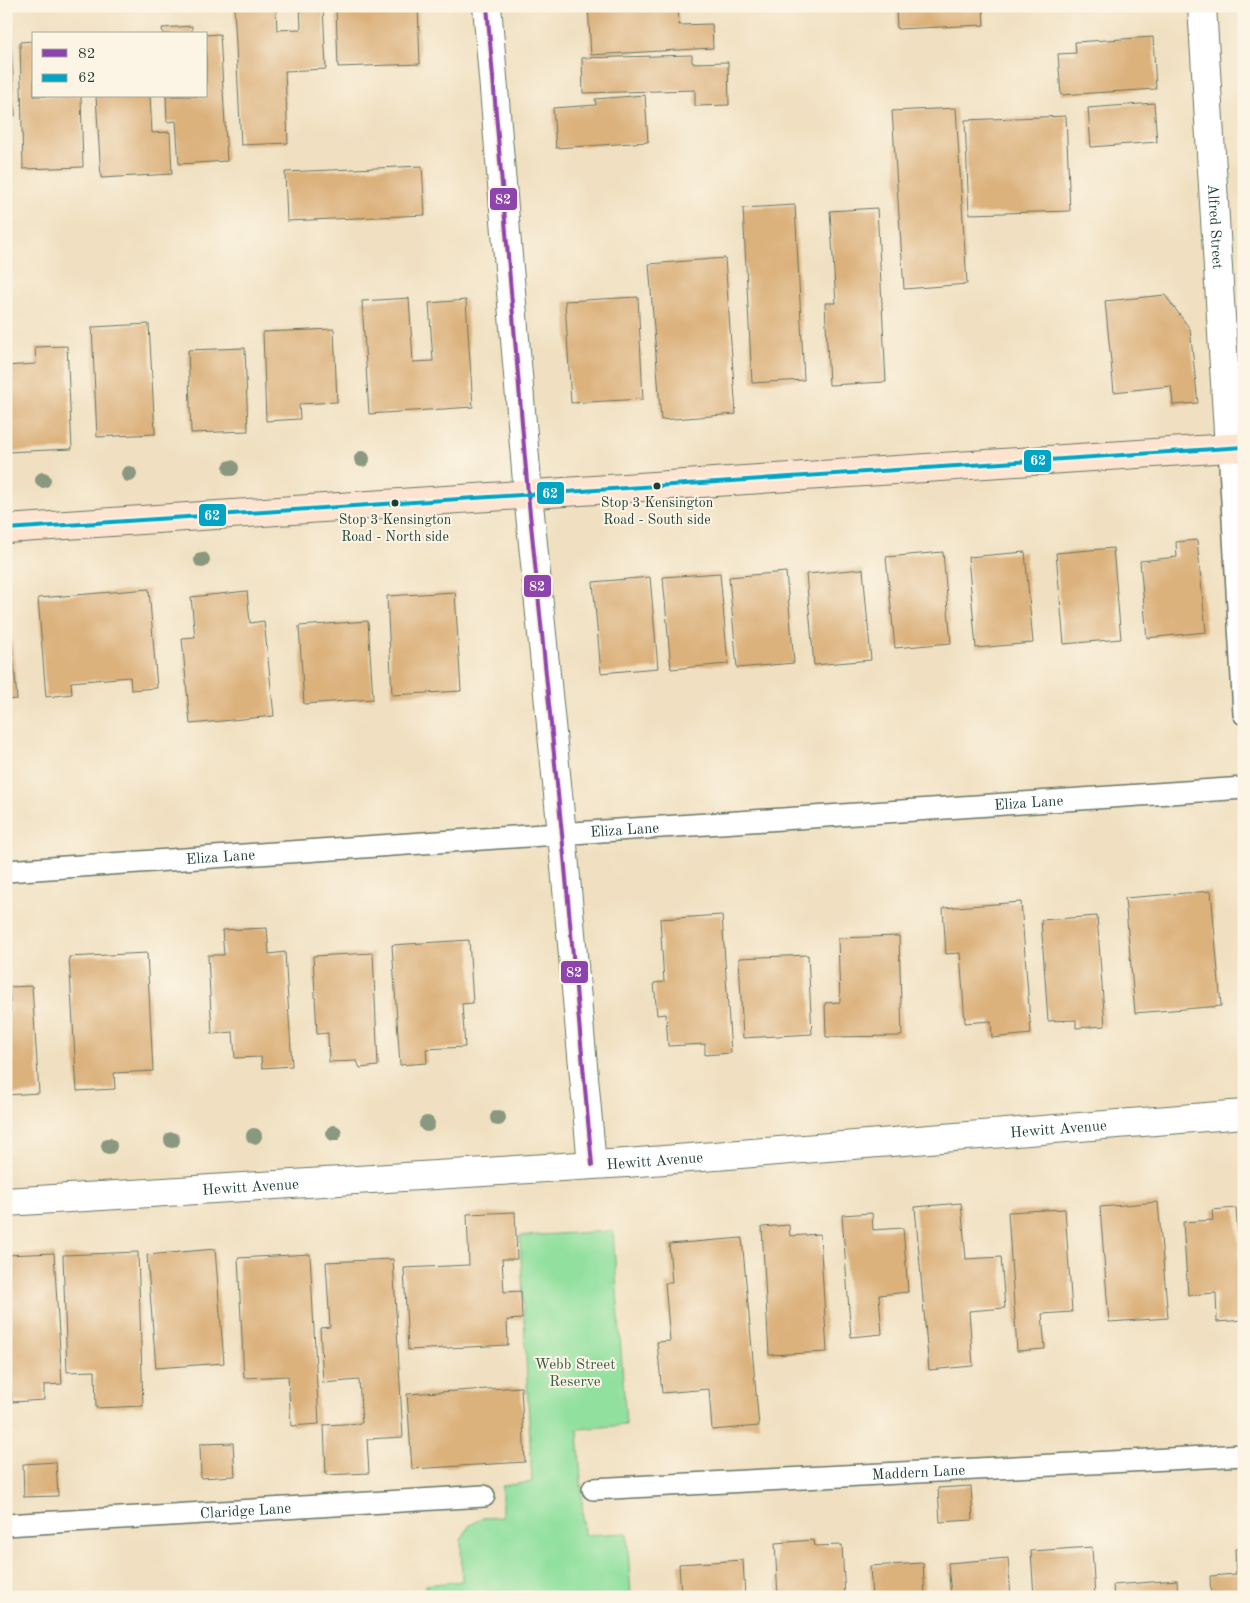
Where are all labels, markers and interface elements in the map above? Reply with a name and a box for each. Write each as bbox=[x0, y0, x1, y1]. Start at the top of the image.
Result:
legend bbox=[32, 32, 208, 98]
text: 82 bbox=[78, 47, 95, 62]
text: 62 bbox=[78, 71, 95, 86]
street label: Alfred Street bbox=[1204, 184, 1224, 270]
line badge: 82 bbox=[489, 187, 518, 211]
text: 82 bbox=[495, 193, 511, 207]
line badge: 62 bbox=[1023, 449, 1052, 473]
text: 62 bbox=[1030, 454, 1046, 468]
line badge: 62 bbox=[536, 481, 565, 505]
marker: Stop 3 Kensington Road - South side bbox=[652, 481, 662, 491]
text: 62 bbox=[542, 487, 558, 501]
place label: Stop 3 Kensington Road - South side bbox=[601, 496, 714, 527]
marker: Stop 3 Kensington Road - North side bbox=[390, 498, 400, 508]
line badge: 62 bbox=[198, 503, 227, 527]
text: 62 bbox=[204, 509, 220, 523]
place label: Stop 3 Kensington Road - North side bbox=[339, 513, 452, 544]
line badge: 82 bbox=[523, 574, 552, 598]
text: 82 bbox=[529, 580, 545, 594]
street label: Eliza Lane bbox=[994, 794, 1064, 814]
street label: Eliza Lane bbox=[590, 821, 660, 841]
street label: Eliza Lane bbox=[186, 848, 256, 868]
line badge: 82 bbox=[560, 960, 589, 984]
text: 82 bbox=[566, 966, 582, 980]
street label: Hewitt Avenue bbox=[1010, 1119, 1108, 1142]
street label: Hewitt Avenue bbox=[606, 1151, 704, 1173]
street label: Hewitt Avenue bbox=[202, 1178, 300, 1199]
park label: Webb Street Reserve bbox=[535, 1358, 615, 1390]
street label: Maddern Lane bbox=[872, 1464, 966, 1483]
street label: Claridge Lane bbox=[200, 1502, 292, 1522]

